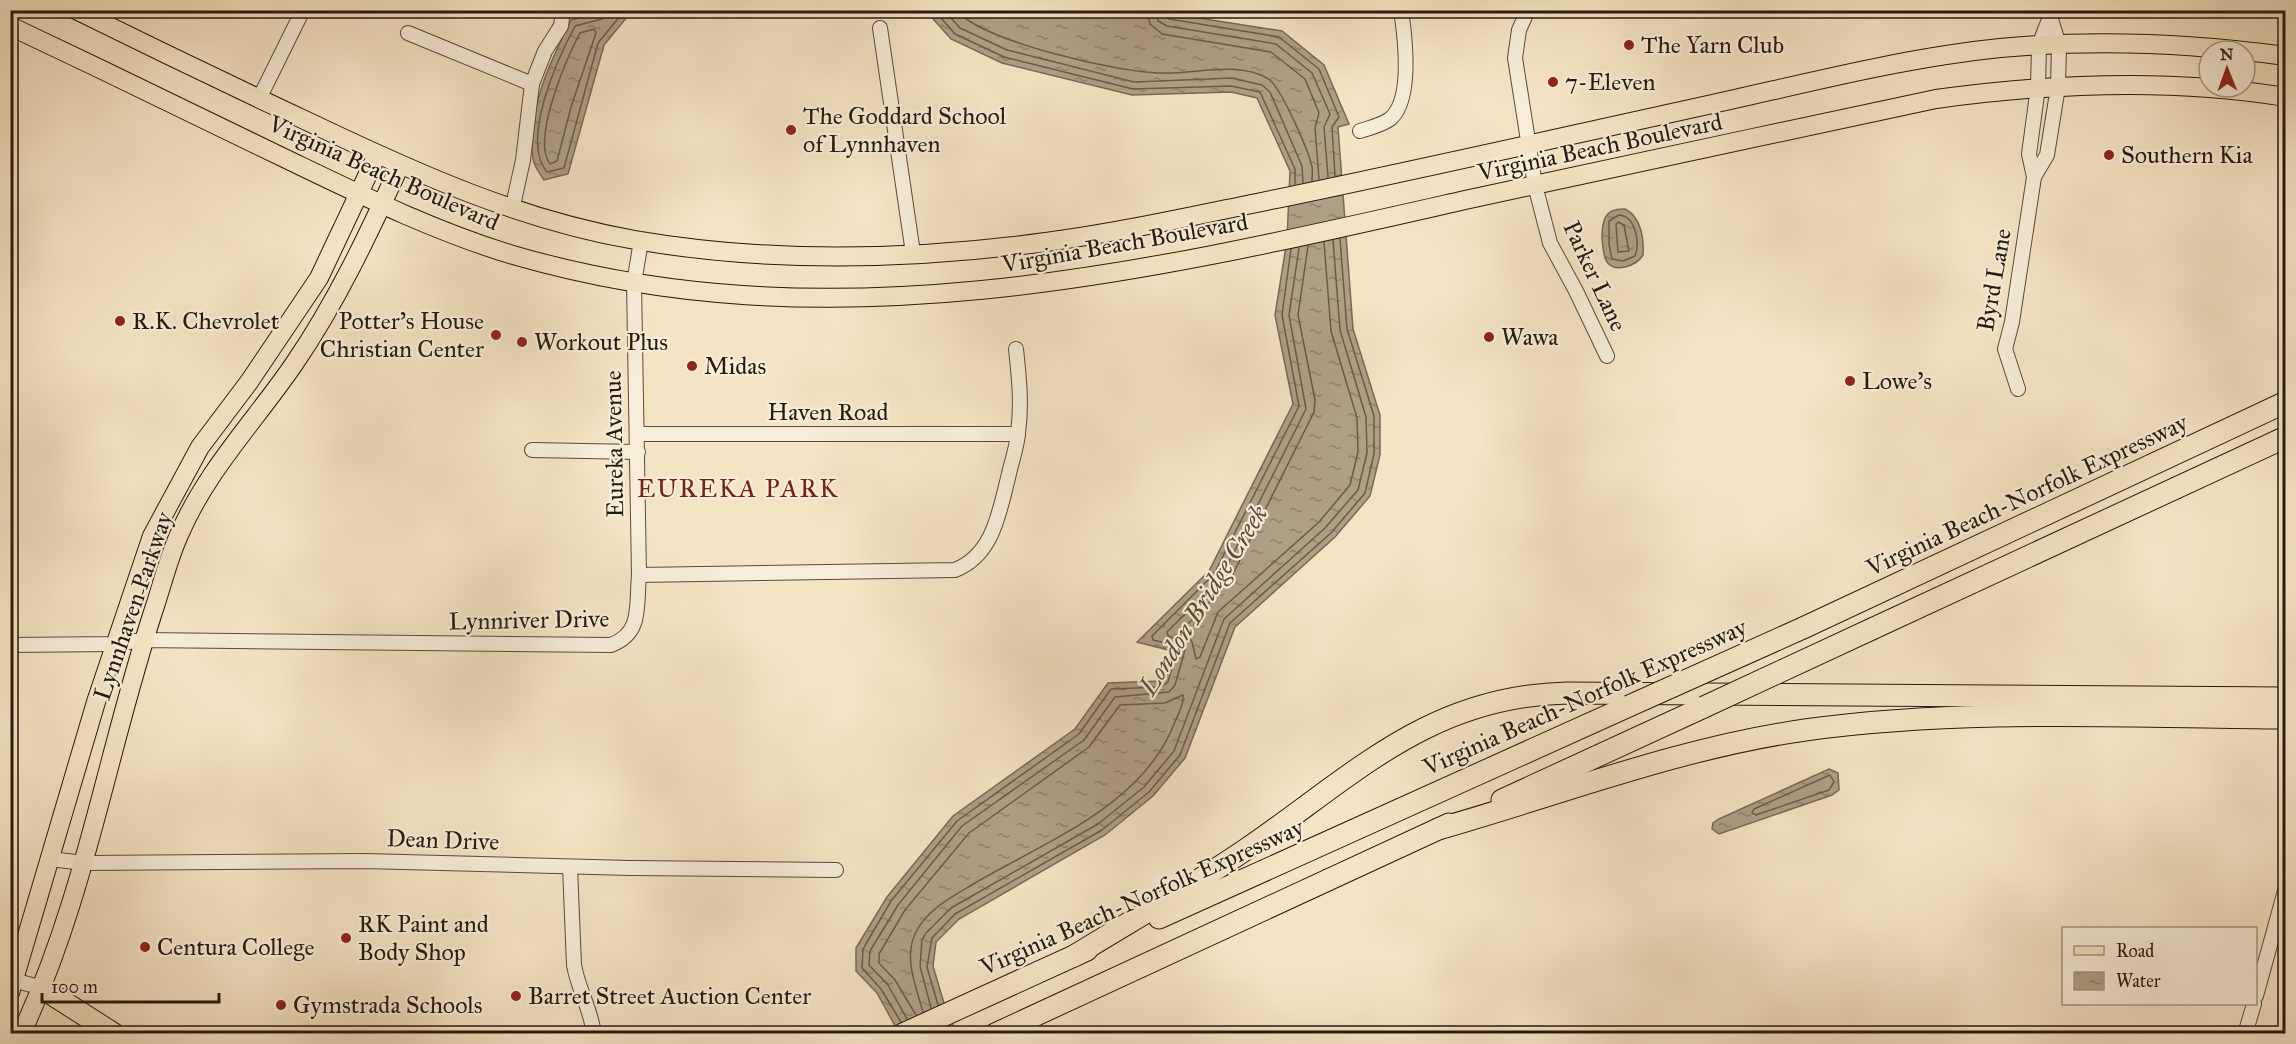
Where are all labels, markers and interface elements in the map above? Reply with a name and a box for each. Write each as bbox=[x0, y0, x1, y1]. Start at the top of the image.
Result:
place label: The Yarn Club bbox=[1641, 30, 1784, 60]
marker: The Yarn Club bbox=[1622, 38, 1636, 52]
north arrow bbox=[2197, 39, 2257, 99]
text: N bbox=[2220, 45, 2234, 64]
place label: 7-Eleven bbox=[1565, 67, 1655, 97]
marker: 7-Eleven bbox=[1546, 75, 1560, 89]
place label: The Goddard School of Lynnhaven bbox=[803, 101, 1007, 159]
street label: Virginia Beach Boulevard bbox=[1474, 106, 1725, 188]
street label: Virginia Beach Boulevard bbox=[263, 108, 504, 237]
marker: The Goddard School of Lynnhaven bbox=[784, 123, 798, 137]
place label: Southern Kia bbox=[2121, 140, 2253, 170]
marker: Southern Kia bbox=[2102, 148, 2116, 162]
street label: Virginia Beach Boulevard bbox=[999, 207, 1250, 280]
street label: Parker Lane bbox=[1556, 216, 1634, 336]
street label: Byrd Lane bbox=[1970, 226, 2018, 334]
place label: R.K. Chevrolet bbox=[132, 306, 280, 336]
place label: Potter's House Christian Center bbox=[320, 306, 484, 364]
marker: R.K. Chevrolet bbox=[113, 314, 127, 328]
place label: Wawa bbox=[1501, 322, 1559, 352]
place label: Workout Plus bbox=[534, 327, 668, 357]
marker: Potter's House Christian Center bbox=[489, 328, 503, 342]
marker: Wawa bbox=[1482, 330, 1496, 344]
marker: Workout Plus bbox=[515, 335, 529, 349]
place label: Midas bbox=[704, 351, 766, 381]
marker: Midas bbox=[685, 359, 699, 373]
place label: Lowe's bbox=[1862, 366, 1932, 396]
street label: Eureka Avenue bbox=[598, 370, 630, 518]
marker: Lowe's bbox=[1843, 374, 1857, 388]
street label: Haven Road bbox=[767, 397, 889, 427]
street label: Virginia Beach-Norfolk Expressway bbox=[1861, 407, 2193, 583]
district label: EUREKA PARK bbox=[637, 472, 839, 504]
water label: London Bridge Creek bbox=[1131, 499, 1275, 702]
street label: Lynnhaven Parkway bbox=[87, 507, 180, 704]
street label: Lynnriver Drive bbox=[448, 604, 610, 636]
street label: Virginia Beach-Norfolk Expressway bbox=[1418, 612, 1752, 783]
street label: Virginia Beach-Norfolk Expressway bbox=[975, 812, 1309, 983]
street label: Dean Drive bbox=[386, 823, 500, 857]
place label: RK Paint and Body Shop bbox=[358, 909, 489, 967]
legend bbox=[2062, 927, 2257, 1005]
marker: RK Paint and Body Shop bbox=[339, 931, 353, 945]
place label: Centura College bbox=[157, 932, 314, 962]
marker: Centura College bbox=[138, 940, 152, 954]
text: Road bbox=[2116, 940, 2154, 962]
scale bar bbox=[42, 966, 219, 1004]
text: Water bbox=[2116, 970, 2161, 992]
text: 100 m bbox=[51, 976, 98, 998]
place label: Barret Street Auction Center bbox=[528, 981, 811, 1011]
marker: Barret Street Auction Center bbox=[509, 989, 523, 1003]
place label: Gymstrada Schools bbox=[293, 990, 483, 1020]
marker: Gymstrada Schools bbox=[274, 998, 288, 1012]

